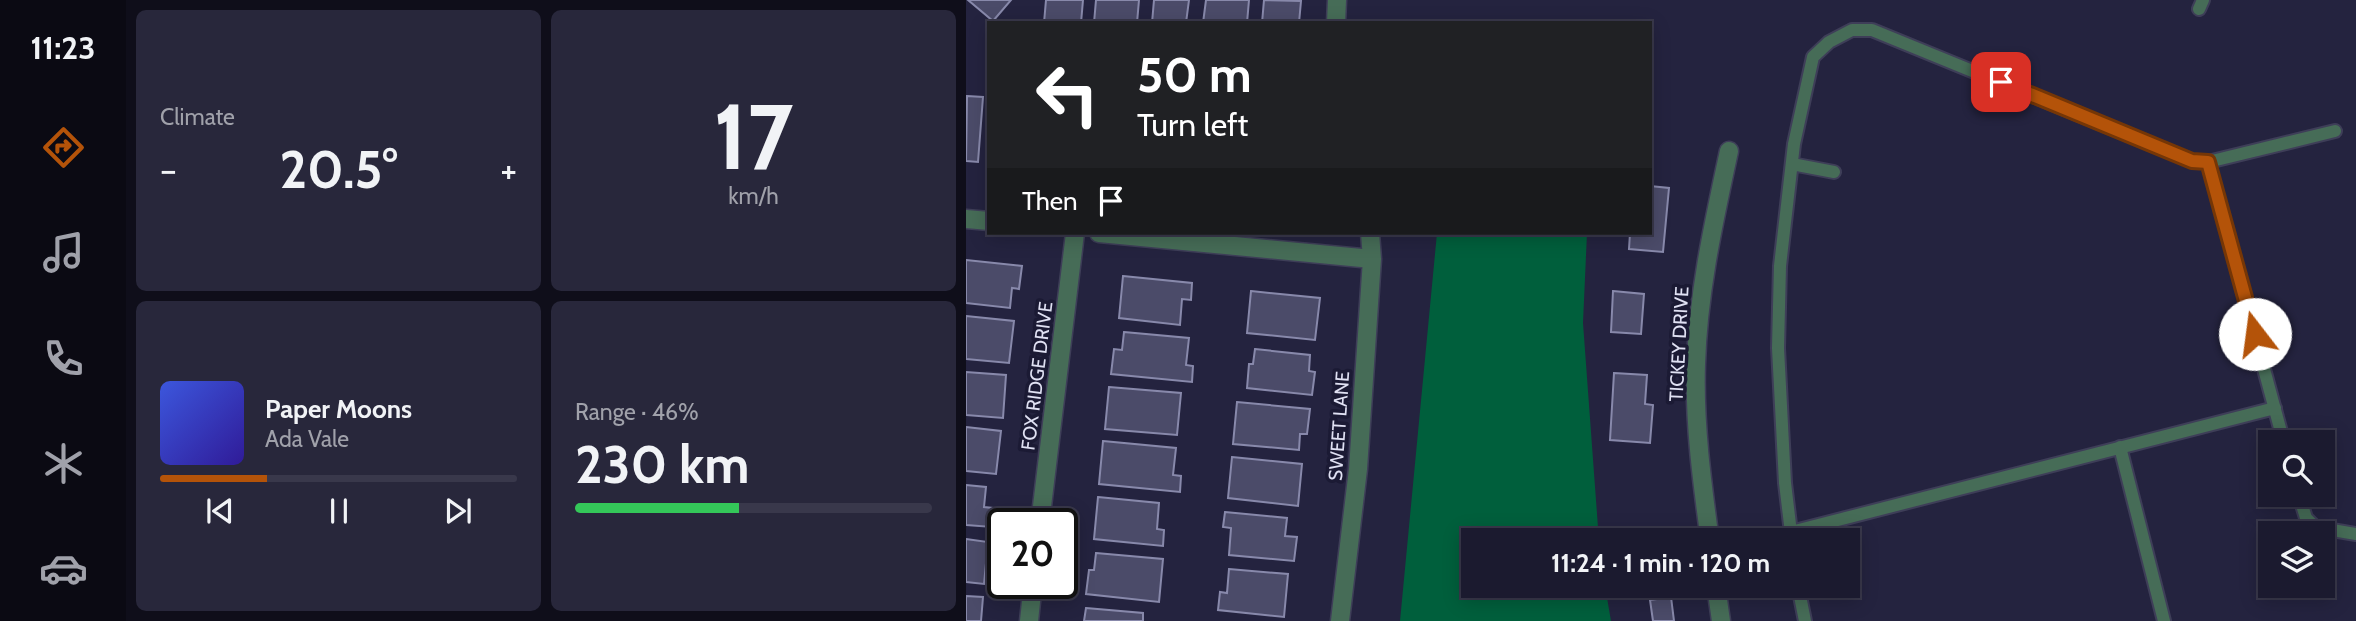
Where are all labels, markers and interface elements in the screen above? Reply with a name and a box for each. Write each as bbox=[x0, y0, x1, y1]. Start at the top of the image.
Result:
text: 11:23 bbox=[31, 28, 95, 67]
text: 50 m bbox=[1137, 45, 1252, 104]
icon: left bbox=[1022, 49, 1113, 140]
pin bbox=[1971, 52, 2031, 112]
icon: arrive bbox=[1982, 63, 2020, 101]
text: 17 bbox=[714, 81, 794, 192]
text: Climate bbox=[160, 103, 235, 131]
text: Turn left bbox=[1137, 105, 1248, 144]
icon: directions bbox=[39, 123, 88, 172]
text: 20.5° bbox=[279, 138, 398, 201]
text: − bbox=[160, 146, 177, 193]
text: + bbox=[500, 146, 517, 193]
text: km/h bbox=[728, 182, 779, 210]
icon: arrive bbox=[1092, 182, 1130, 220]
text: Then bbox=[1022, 185, 1078, 217]
icon: music bbox=[39, 228, 88, 277]
street label: TICKEY DRIVE bbox=[1664, 286, 1694, 402]
position arrow bbox=[2218, 297, 2292, 371]
street label: FOX RIDGE DRIVE bbox=[1016, 300, 1058, 452]
icon: phone bbox=[39, 334, 88, 383]
street label: SWEET LANE bbox=[1324, 371, 1354, 481]
text: Paper Moons bbox=[265, 393, 412, 425]
text: Range · 46% bbox=[575, 398, 699, 426]
text: Ada Vale bbox=[265, 425, 349, 453]
map controls bbox=[2258, 430, 2335, 598]
button: search bbox=[2258, 430, 2335, 507]
text: 230 km bbox=[575, 433, 749, 496]
icon: climate bbox=[39, 439, 88, 488]
icon: previous bbox=[201, 492, 239, 530]
icon: pause bbox=[320, 492, 358, 530]
icon: next bbox=[439, 492, 477, 530]
speed limit sign: 20 bbox=[987, 508, 1078, 599]
button: layers bbox=[2258, 521, 2335, 598]
icon: car bbox=[39, 544, 88, 593]
text: 11:24 · 1 min · 120 m bbox=[1551, 547, 1770, 579]

